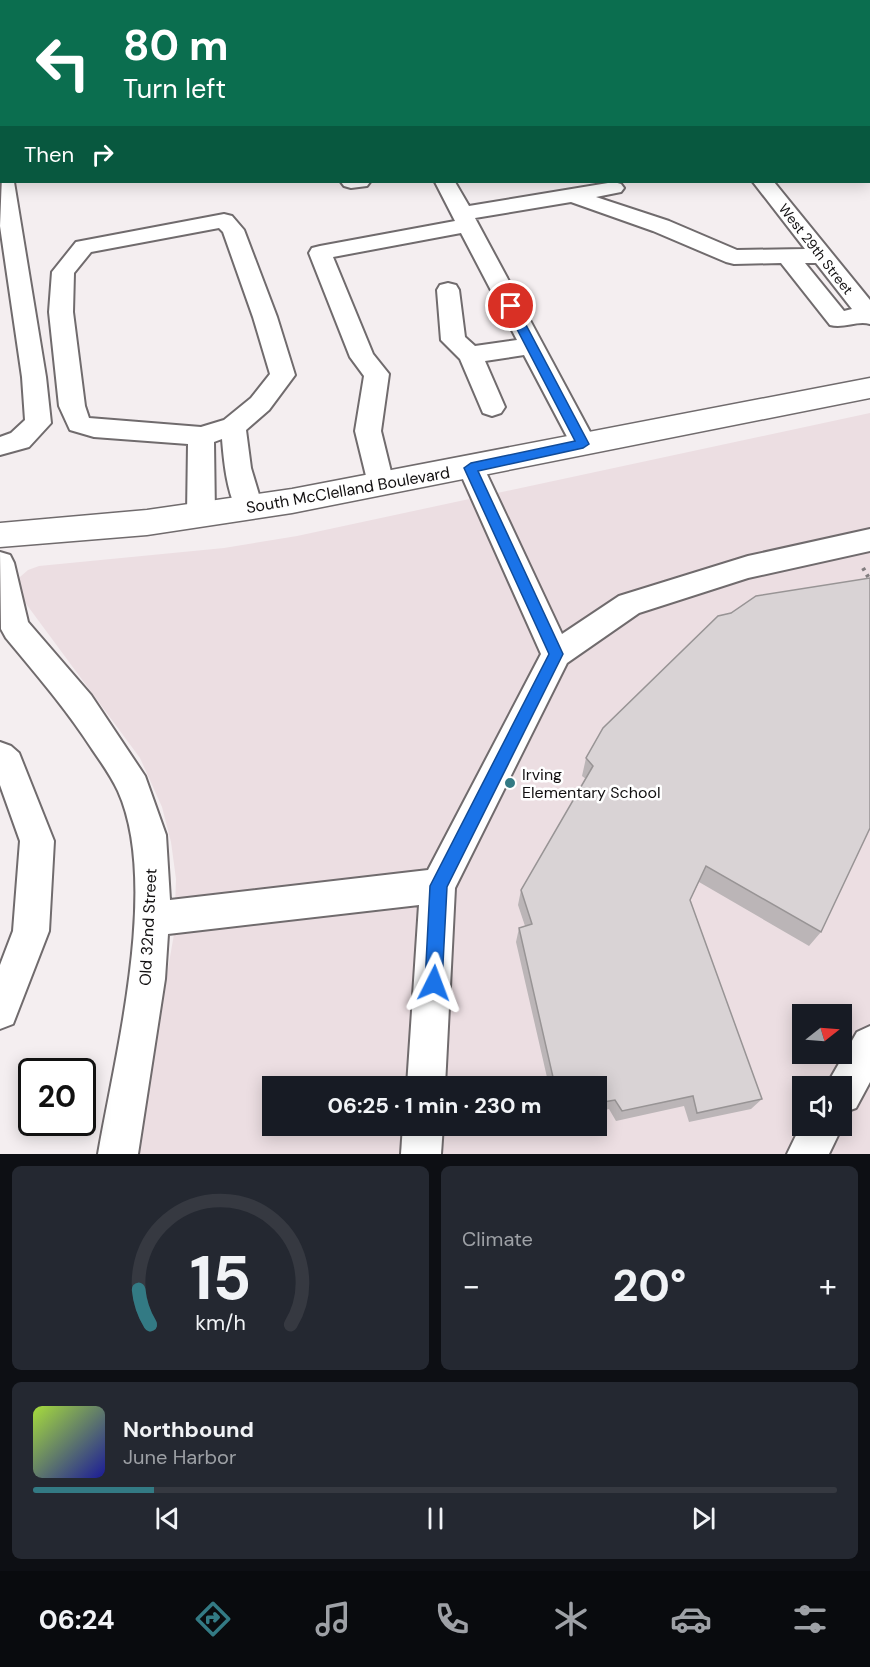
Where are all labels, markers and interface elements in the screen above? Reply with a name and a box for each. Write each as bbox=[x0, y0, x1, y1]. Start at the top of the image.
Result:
text: 80 m bbox=[123, 18, 229, 73]
icon: left bbox=[24, 24, 102, 102]
text: Turn left bbox=[123, 71, 226, 106]
icon: right bbox=[86, 138, 119, 171]
text: Then bbox=[24, 140, 74, 169]
street label: West 29th Street bbox=[775, 200, 857, 298]
pin bbox=[485, 280, 536, 331]
icon: arrive bbox=[494, 289, 527, 322]
street label: South McClelland Boulevard bbox=[244, 462, 452, 518]
place label: Irving Elementary School bbox=[522, 764, 660, 803]
marker: Irving Elementary School bbox=[503, 776, 517, 790]
street label: Old 32nd Street bbox=[134, 868, 162, 986]
position arrow bbox=[402, 951, 466, 1015]
north arrow bbox=[792, 1004, 852, 1064]
map controls bbox=[792, 1004, 852, 1136]
speed limit sign: 20 bbox=[18, 1058, 96, 1136]
button: sound bbox=[792, 1076, 852, 1136]
text: 06:25 · 1 min · 230 m bbox=[328, 1091, 541, 1120]
text: Climate bbox=[462, 1226, 533, 1252]
text: 15 bbox=[190, 1237, 251, 1318]
text: 20° bbox=[613, 1256, 686, 1315]
text: − bbox=[462, 1264, 480, 1307]
text: + bbox=[819, 1264, 837, 1307]
text: km/h bbox=[195, 1309, 246, 1337]
text: Northbound bbox=[123, 1415, 254, 1444]
text: June Harbor bbox=[123, 1444, 236, 1470]
icon: previous bbox=[151, 1502, 184, 1535]
icon: pause bbox=[419, 1502, 452, 1535]
icon: next bbox=[687, 1502, 720, 1535]
icon: directions bbox=[192, 1598, 234, 1640]
icon: music bbox=[312, 1598, 354, 1640]
icon: phone bbox=[431, 1598, 473, 1640]
icon: climate bbox=[550, 1598, 592, 1640]
icon: car bbox=[670, 1598, 712, 1640]
icon: filters bbox=[789, 1598, 831, 1640]
text: 06:24 bbox=[39, 1602, 115, 1637]

